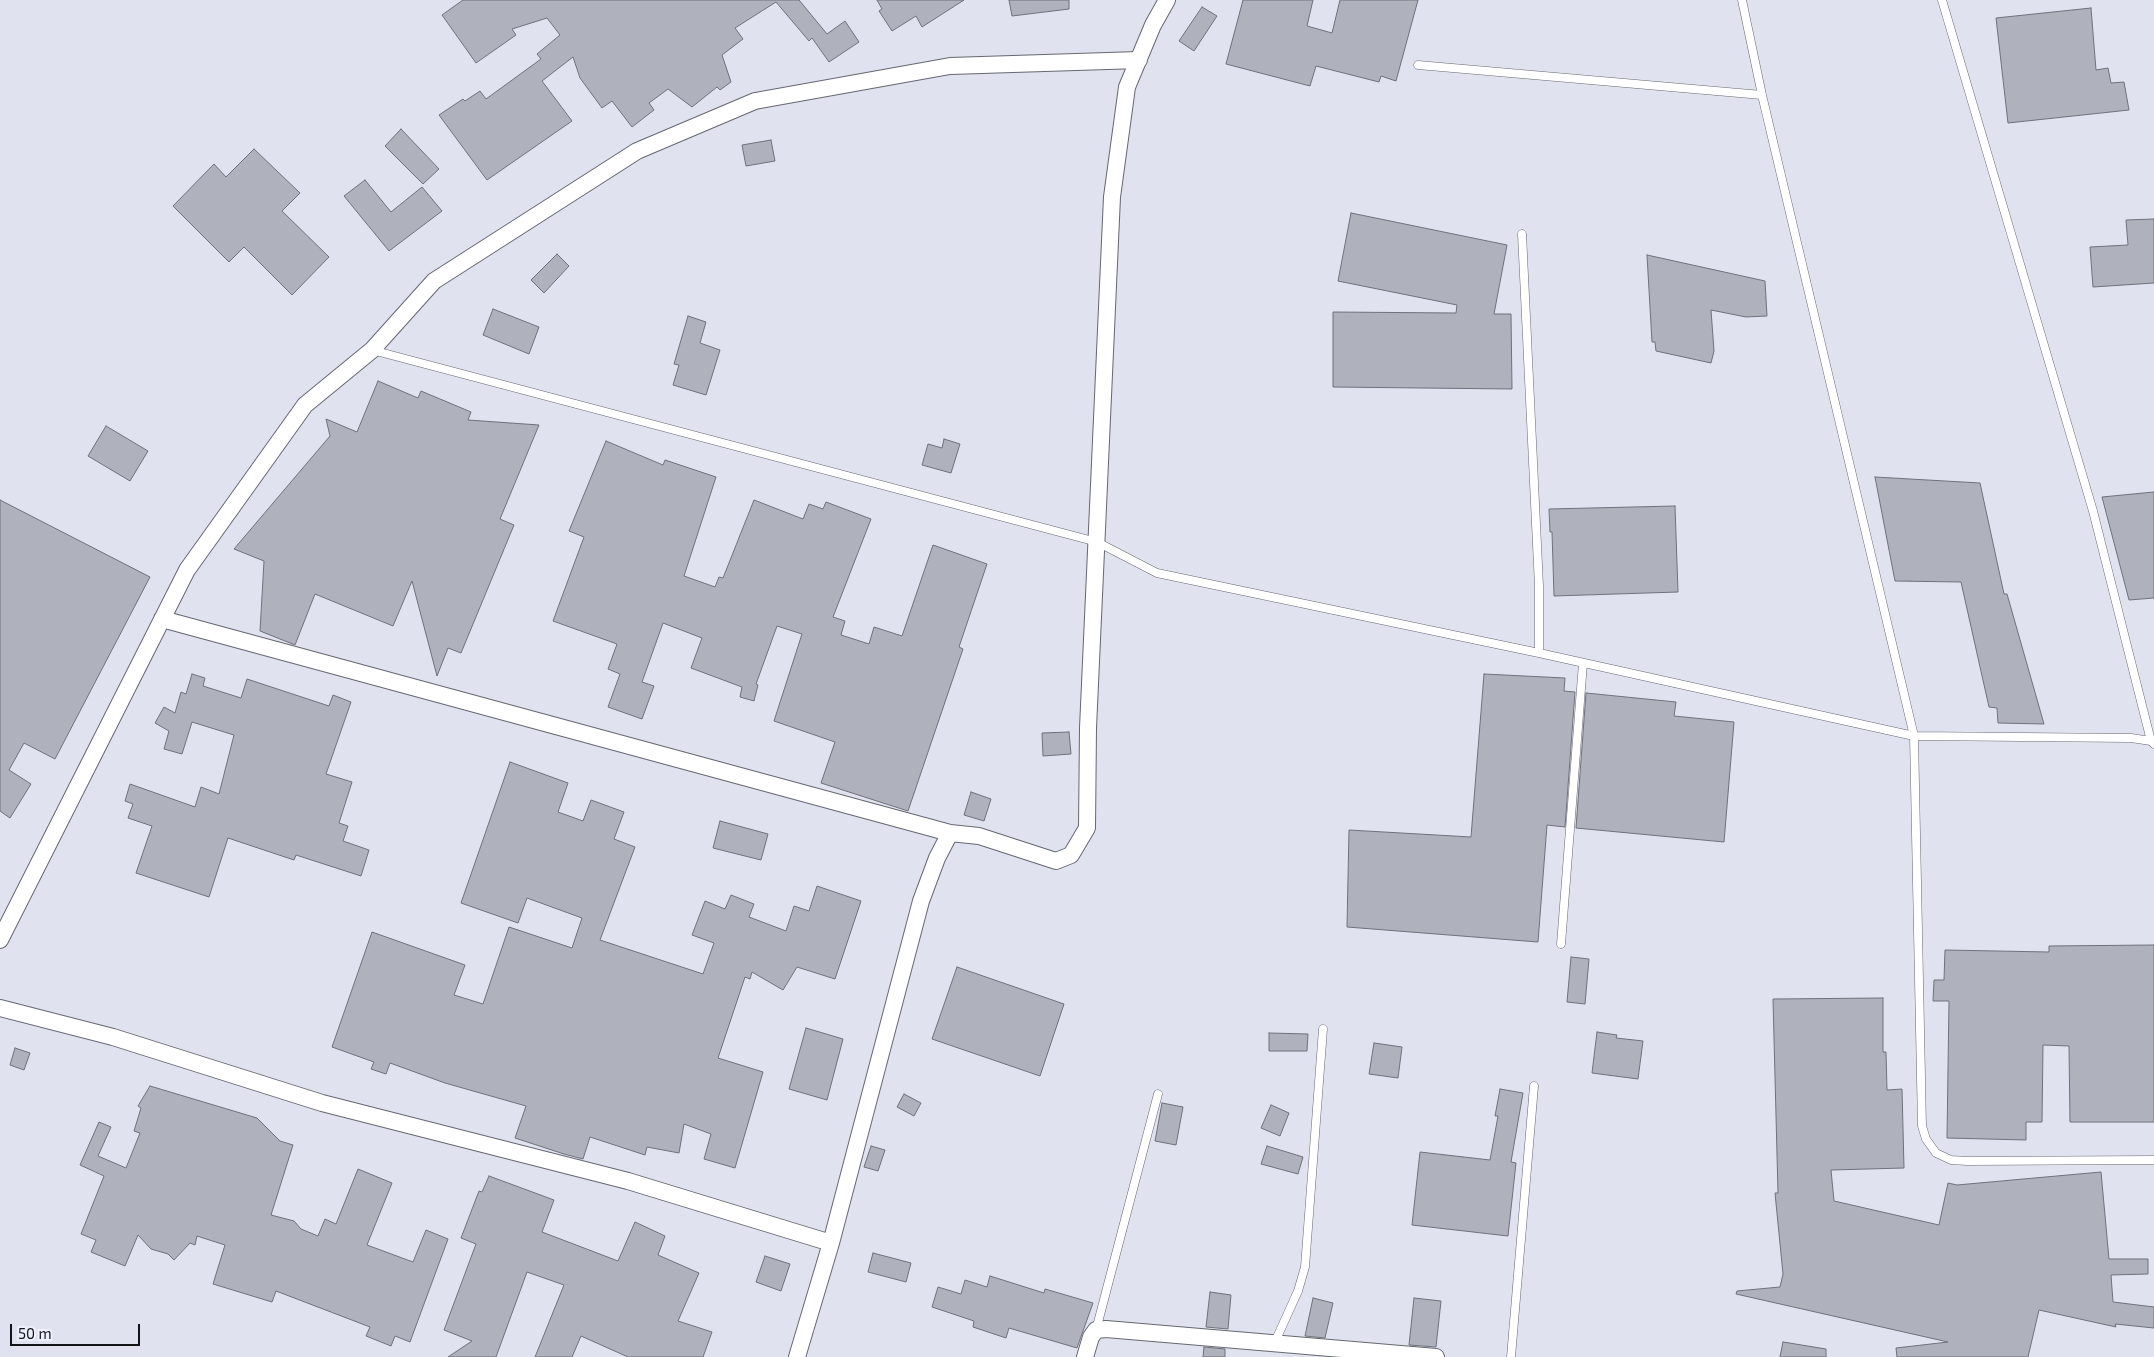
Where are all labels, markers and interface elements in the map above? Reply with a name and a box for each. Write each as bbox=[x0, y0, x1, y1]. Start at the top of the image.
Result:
scale bar bbox=[12, 1314, 142, 1346]
text: 50 m bbox=[18, 1324, 52, 1342]

